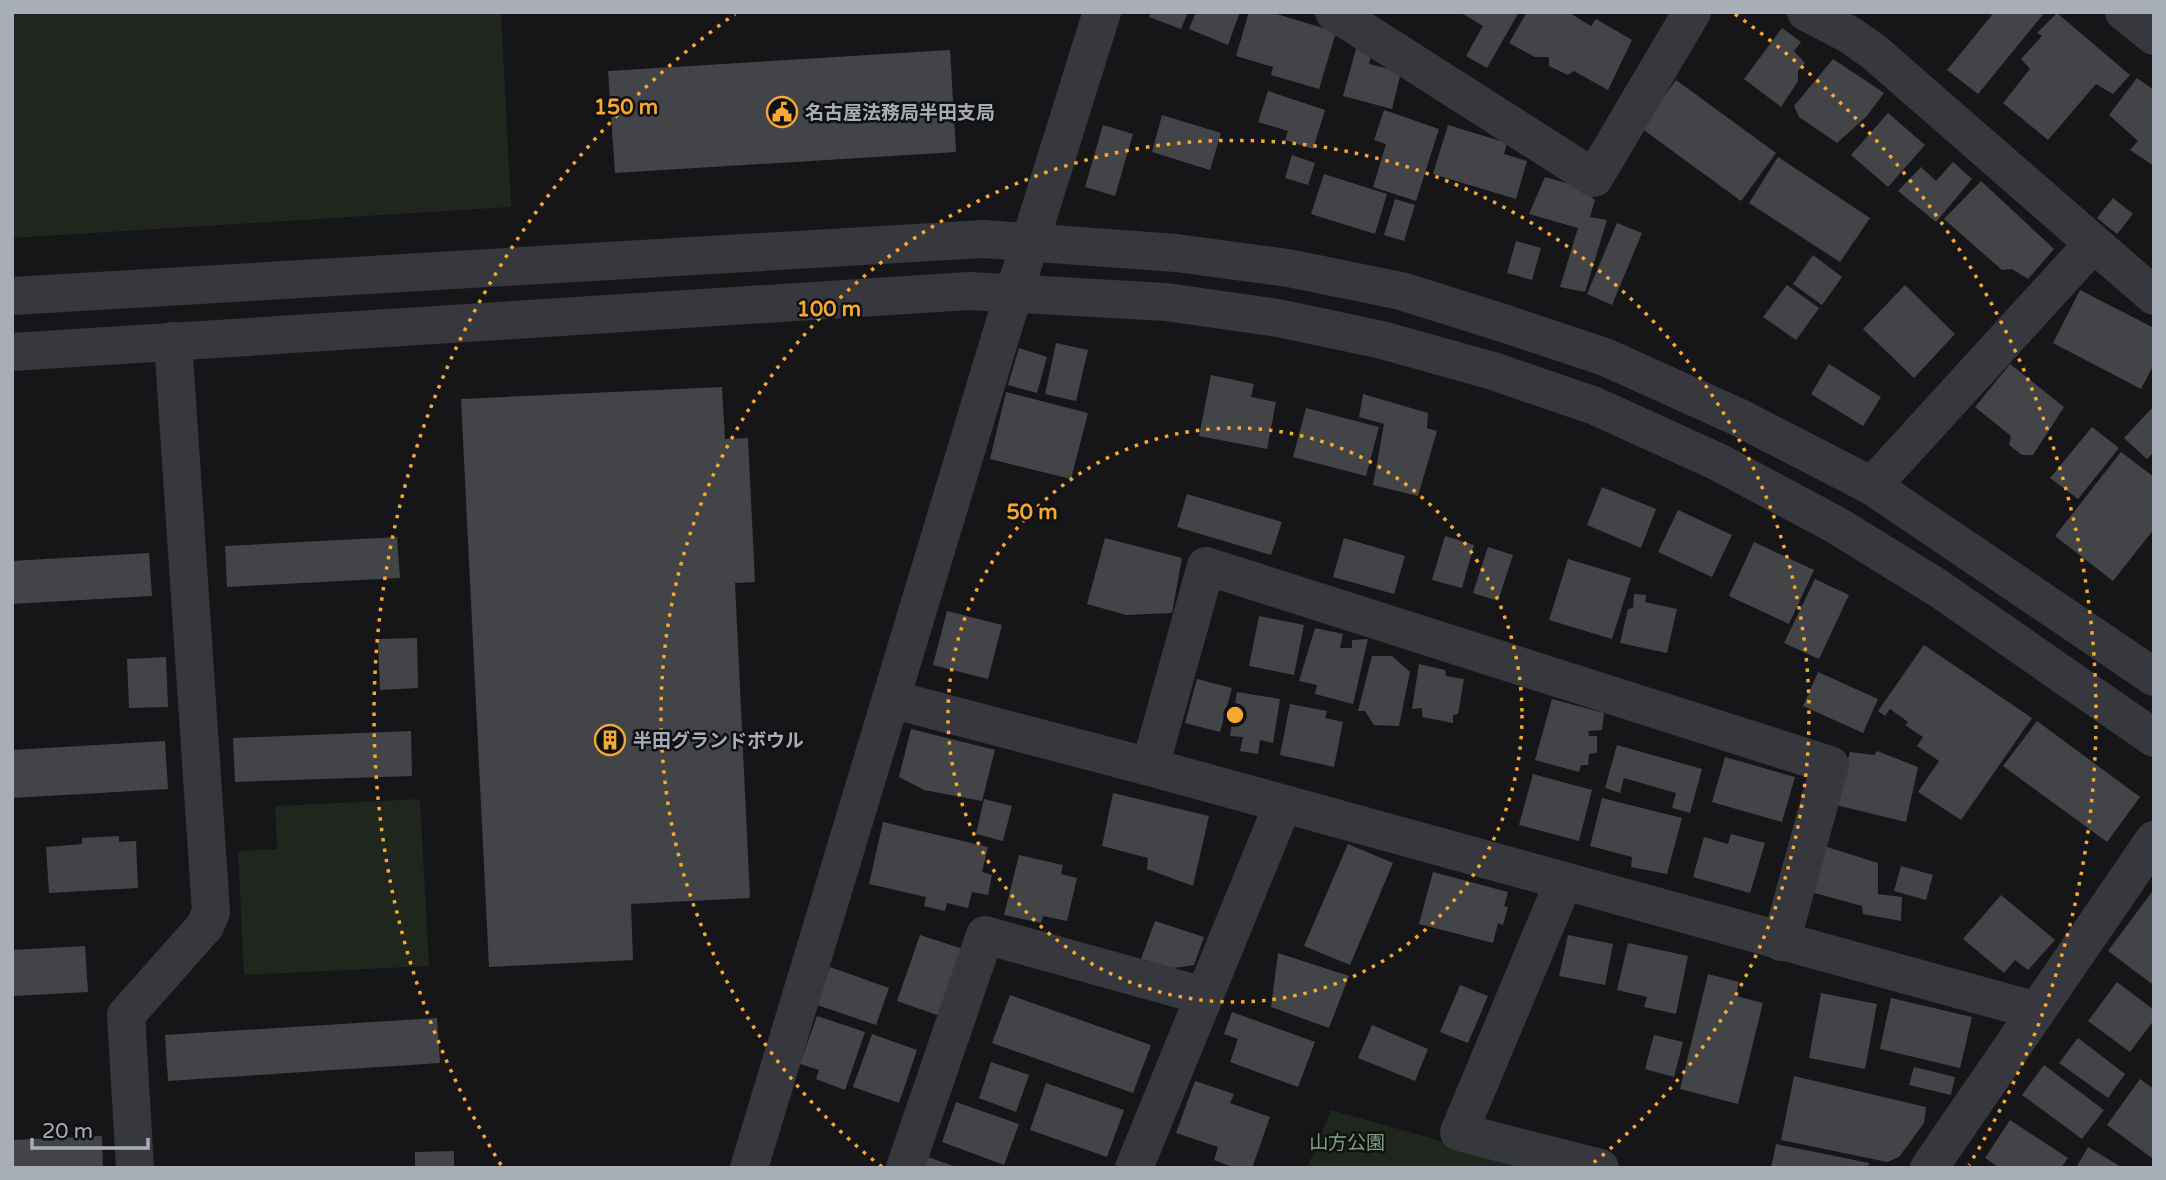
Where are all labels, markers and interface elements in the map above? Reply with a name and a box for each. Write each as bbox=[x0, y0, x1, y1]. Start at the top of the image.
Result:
text: 150 m bbox=[594, 95, 658, 120]
public building icon: 名古屋法務局半田支局 bbox=[765, 95, 799, 129]
place label: 名古屋法務局半田支局 bbox=[805, 102, 995, 124]
text: 100 m bbox=[797, 297, 861, 322]
text: 50 m bbox=[1006, 500, 1058, 525]
centre of rings bbox=[1223, 703, 1247, 727]
building icon: 半田グランドボウル bbox=[593, 723, 627, 757]
place label: 半田グランドボウル bbox=[633, 730, 804, 752]
scale bar bbox=[32, 1106, 147, 1150]
text: 20 m bbox=[42, 1119, 93, 1144]
park label: 山方公園 bbox=[1309, 1132, 1385, 1154]

